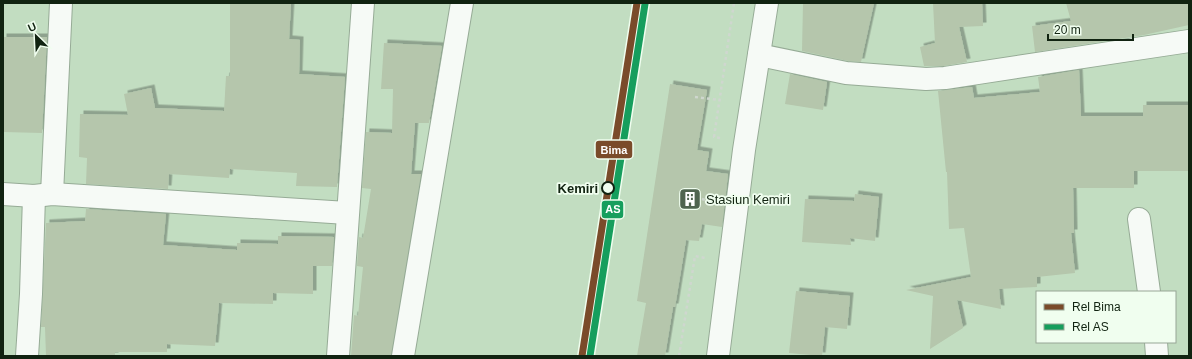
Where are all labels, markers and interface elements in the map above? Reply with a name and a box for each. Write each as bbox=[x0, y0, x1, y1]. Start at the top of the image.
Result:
north arrow bbox=[16, 16, 56, 56]
scale bar bbox=[1048, 16, 1133, 42]
text: U bbox=[26, 20, 38, 34]
text: 20 m bbox=[1054, 23, 1081, 37]
line badge: Bima bbox=[595, 140, 633, 159]
text: Bima bbox=[601, 144, 628, 156]
place label: Kemiri bbox=[558, 181, 598, 196]
marker: Kemiri bbox=[601, 181, 615, 195]
building icon: Stasiun Kemiri bbox=[677, 186, 703, 212]
place label: Stasiun Kemiri bbox=[706, 192, 790, 207]
line badge: AS bbox=[601, 200, 624, 219]
text: AS bbox=[605, 203, 621, 215]
legend bbox=[1036, 291, 1176, 343]
text: Rel Bima bbox=[1072, 300, 1121, 314]
text: Rel AS bbox=[1072, 320, 1109, 334]

